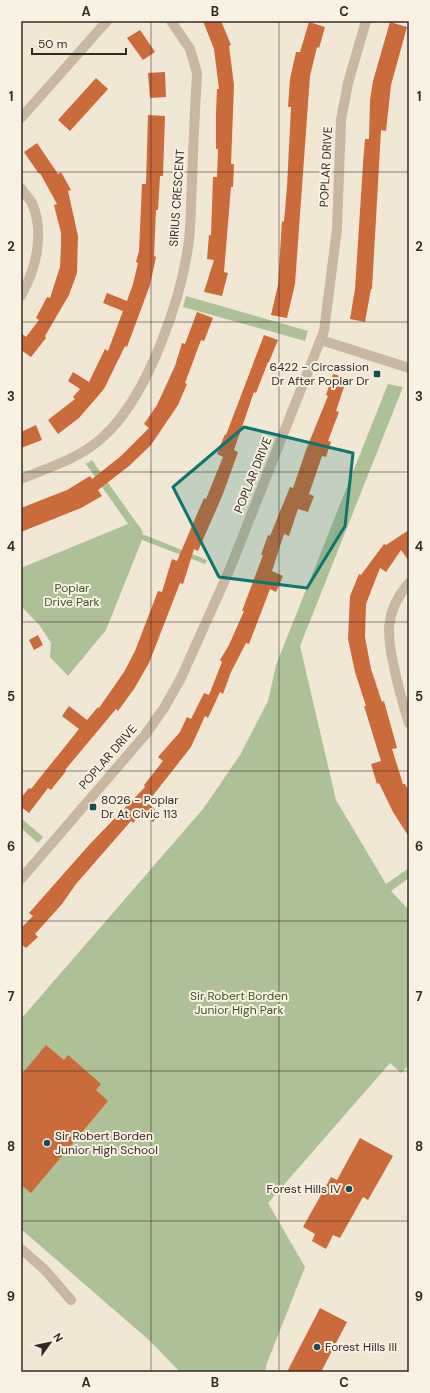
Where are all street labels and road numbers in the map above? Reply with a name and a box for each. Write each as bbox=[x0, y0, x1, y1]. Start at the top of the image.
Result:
street label: POPLAR DRIVE bbox=[316, 126, 336, 208]
street label: SIRIUS CRESCENT bbox=[166, 149, 188, 247]
street label: POPLAR DRIVE bbox=[230, 434, 276, 515]
street label: POPLAR DRIVE bbox=[75, 721, 141, 793]

